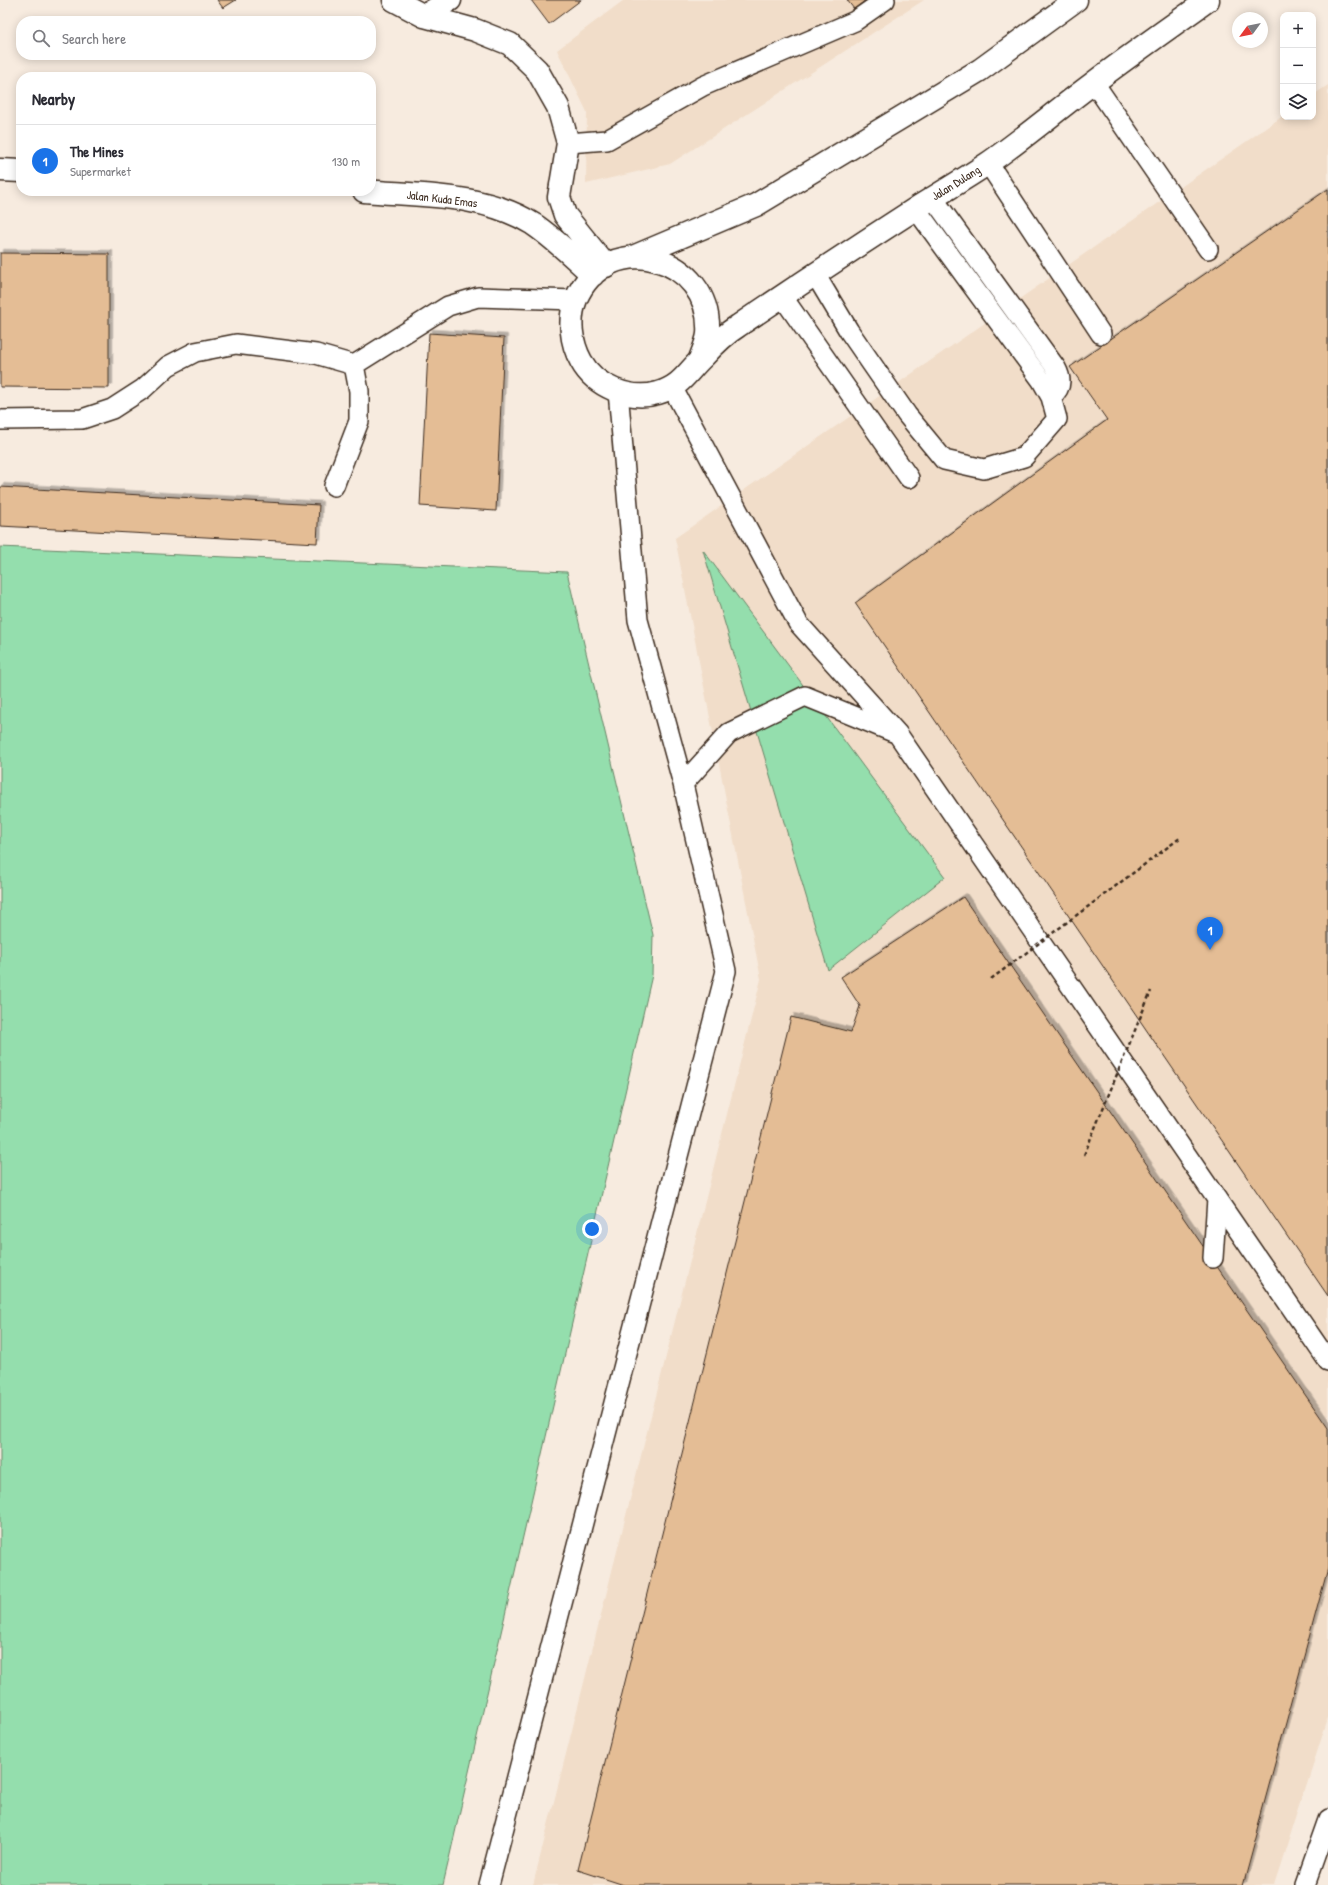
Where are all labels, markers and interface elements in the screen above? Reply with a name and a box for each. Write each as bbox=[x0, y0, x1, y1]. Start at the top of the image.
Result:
north arrow bbox=[1232, 12, 1268, 48]
map controls bbox=[1280, 12, 1316, 120]
button: + bbox=[1280, 12, 1316, 48]
search box bbox=[16, 16, 376, 60]
icon: search bbox=[30, 27, 52, 49]
text: Search here bbox=[62, 28, 126, 49]
button: − bbox=[1280, 48, 1316, 84]
button: layers bbox=[1280, 84, 1316, 120]
text: Nearby bbox=[32, 87, 75, 110]
text: The Mines bbox=[70, 141, 124, 162]
text: 1 bbox=[43, 152, 47, 170]
text: 130 m bbox=[332, 152, 360, 170]
street label: Jalan Dulang bbox=[928, 161, 983, 204]
text: Supermarket bbox=[70, 162, 131, 180]
street label: Jalan Kuda Emas bbox=[406, 186, 479, 211]
pin: 1 bbox=[1197, 917, 1223, 950]
your location bbox=[582, 1219, 602, 1239]

